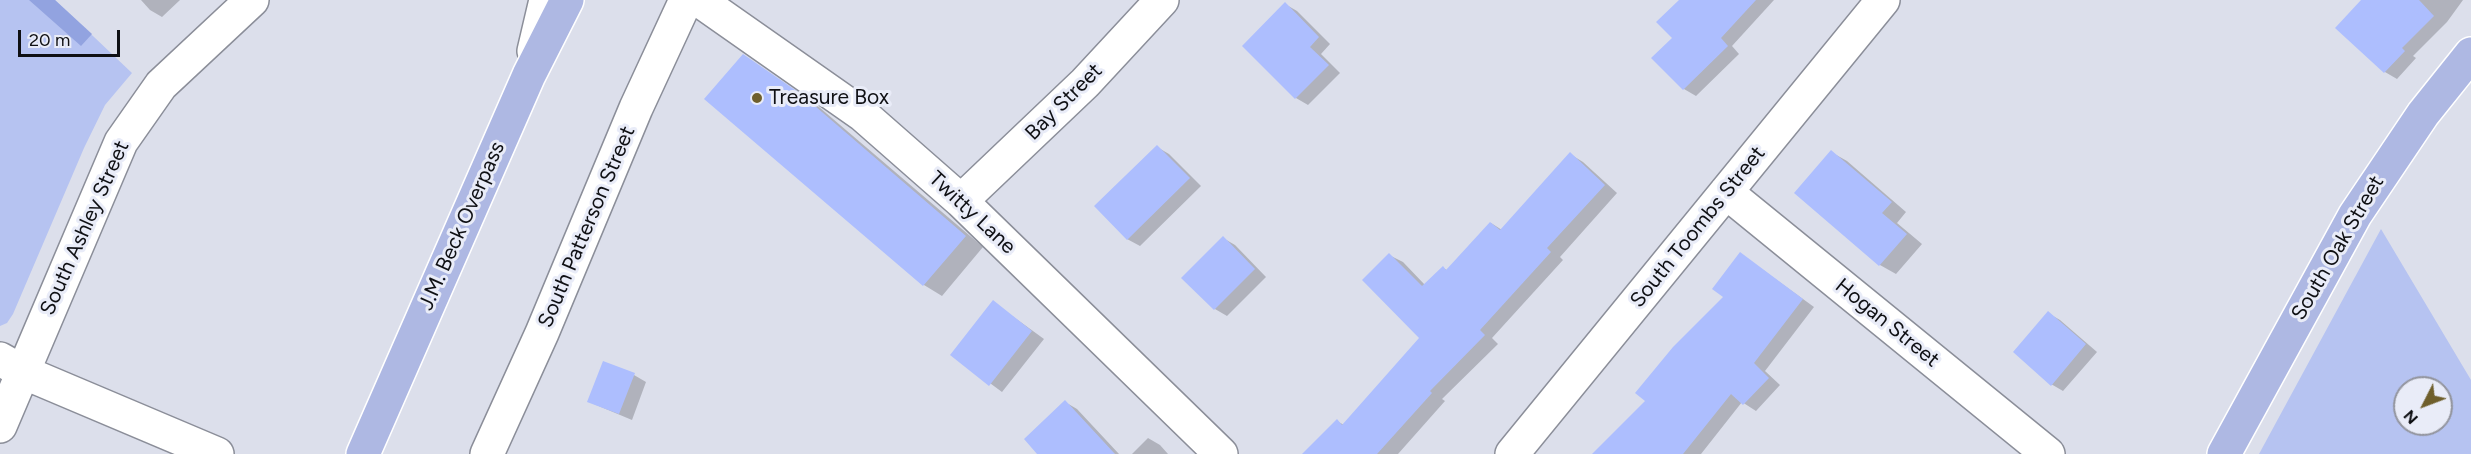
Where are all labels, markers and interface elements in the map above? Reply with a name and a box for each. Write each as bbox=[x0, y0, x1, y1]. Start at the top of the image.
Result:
scale bar bbox=[21, 18, 123, 56]
text: 20 m bbox=[29, 29, 70, 51]
street label: Bay Street bbox=[1020, 58, 1108, 146]
place label: Treasure Box bbox=[769, 85, 889, 111]
marker: Treasure Box bbox=[750, 91, 764, 105]
street label: South Patterson Street bbox=[533, 123, 641, 331]
street label: South Ashley Street bbox=[35, 137, 135, 319]
street label: J.M. Beck Overpass bbox=[414, 138, 510, 314]
street label: South Toombs Street bbox=[1625, 141, 1771, 313]
street label: Twitty Lane bbox=[923, 166, 1021, 260]
street label: South Oak Street bbox=[2286, 171, 2390, 325]
street label: Hogan Street bbox=[1830, 273, 1944, 373]
north arrow bbox=[2393, 376, 2453, 436]
text: N bbox=[2400, 406, 2422, 428]

